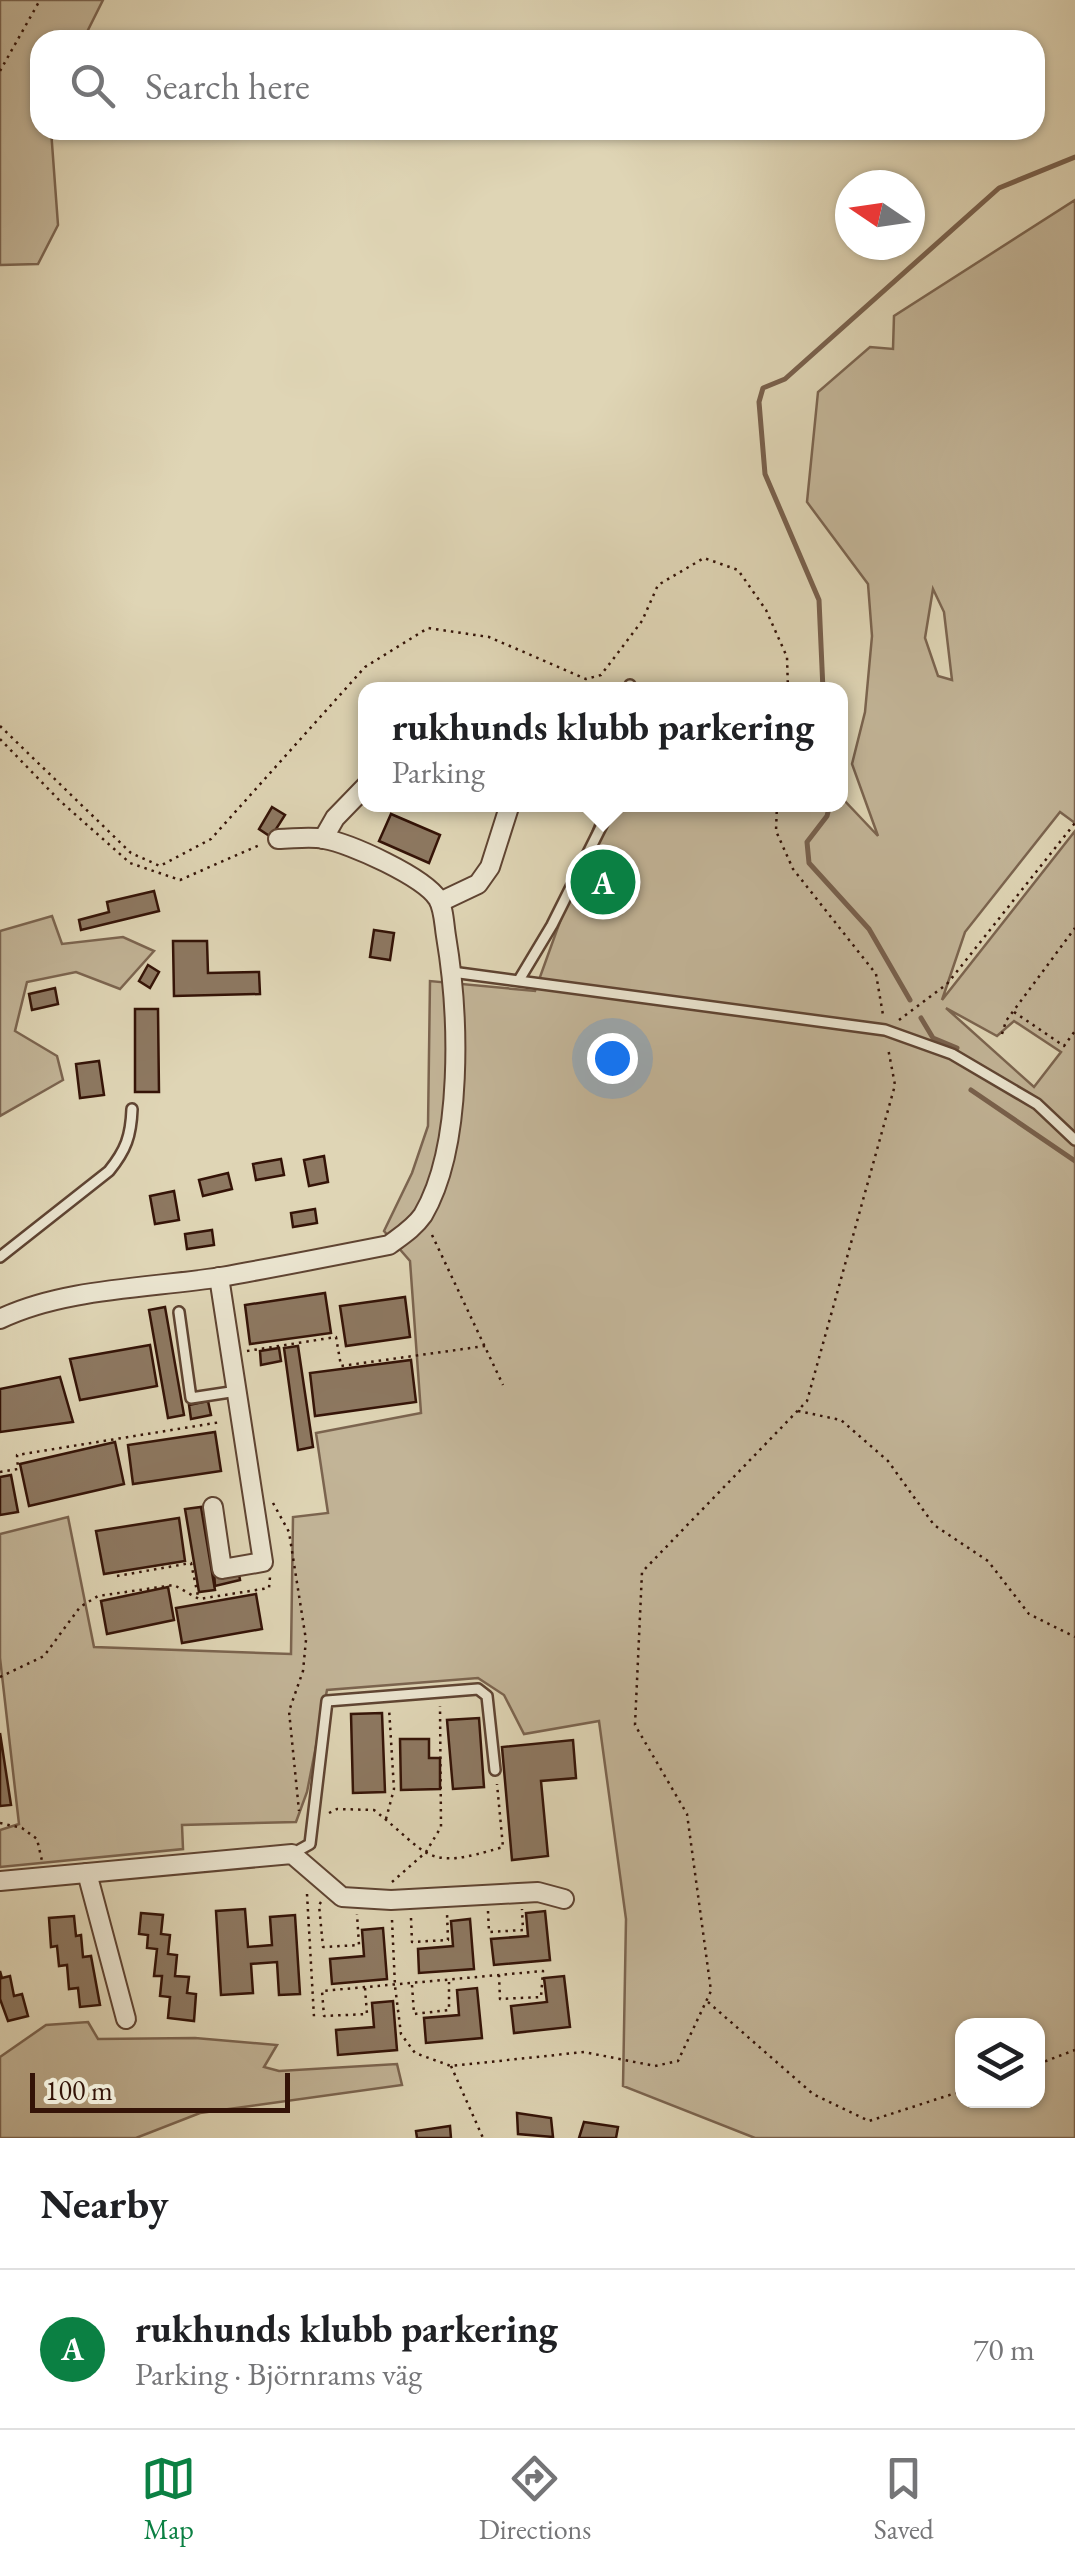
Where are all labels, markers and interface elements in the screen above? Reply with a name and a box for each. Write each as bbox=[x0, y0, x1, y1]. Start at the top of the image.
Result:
search box bbox=[30, 30, 1045, 140]
icon: search bbox=[65, 58, 120, 113]
text: Search here bbox=[145, 61, 310, 110]
north arrow bbox=[835, 170, 925, 260]
popup bbox=[358, 682, 848, 812]
text: rukhunds klubb parkering bbox=[392, 702, 814, 751]
text: Parking bbox=[392, 751, 485, 793]
pin: A bbox=[570, 844, 636, 920]
your location bbox=[587, 1033, 638, 1084]
map controls bbox=[955, 2018, 1045, 2108]
button: layers bbox=[955, 2018, 1045, 2108]
scale bar bbox=[30, 2068, 290, 2112]
text: 100 m bbox=[45, 2072, 113, 2108]
text: Nearby bbox=[40, 2176, 169, 2231]
text: rukhunds klubb parkering bbox=[135, 2304, 558, 2353]
text: A bbox=[61, 2328, 84, 2370]
text: 70 m bbox=[973, 2328, 1035, 2370]
text: Parking · Björnrams väg bbox=[135, 2353, 422, 2395]
tab: Map bbox=[141, 2451, 196, 2547]
tab: Directions bbox=[479, 2451, 591, 2547]
tab: Saved bbox=[874, 2451, 934, 2547]

